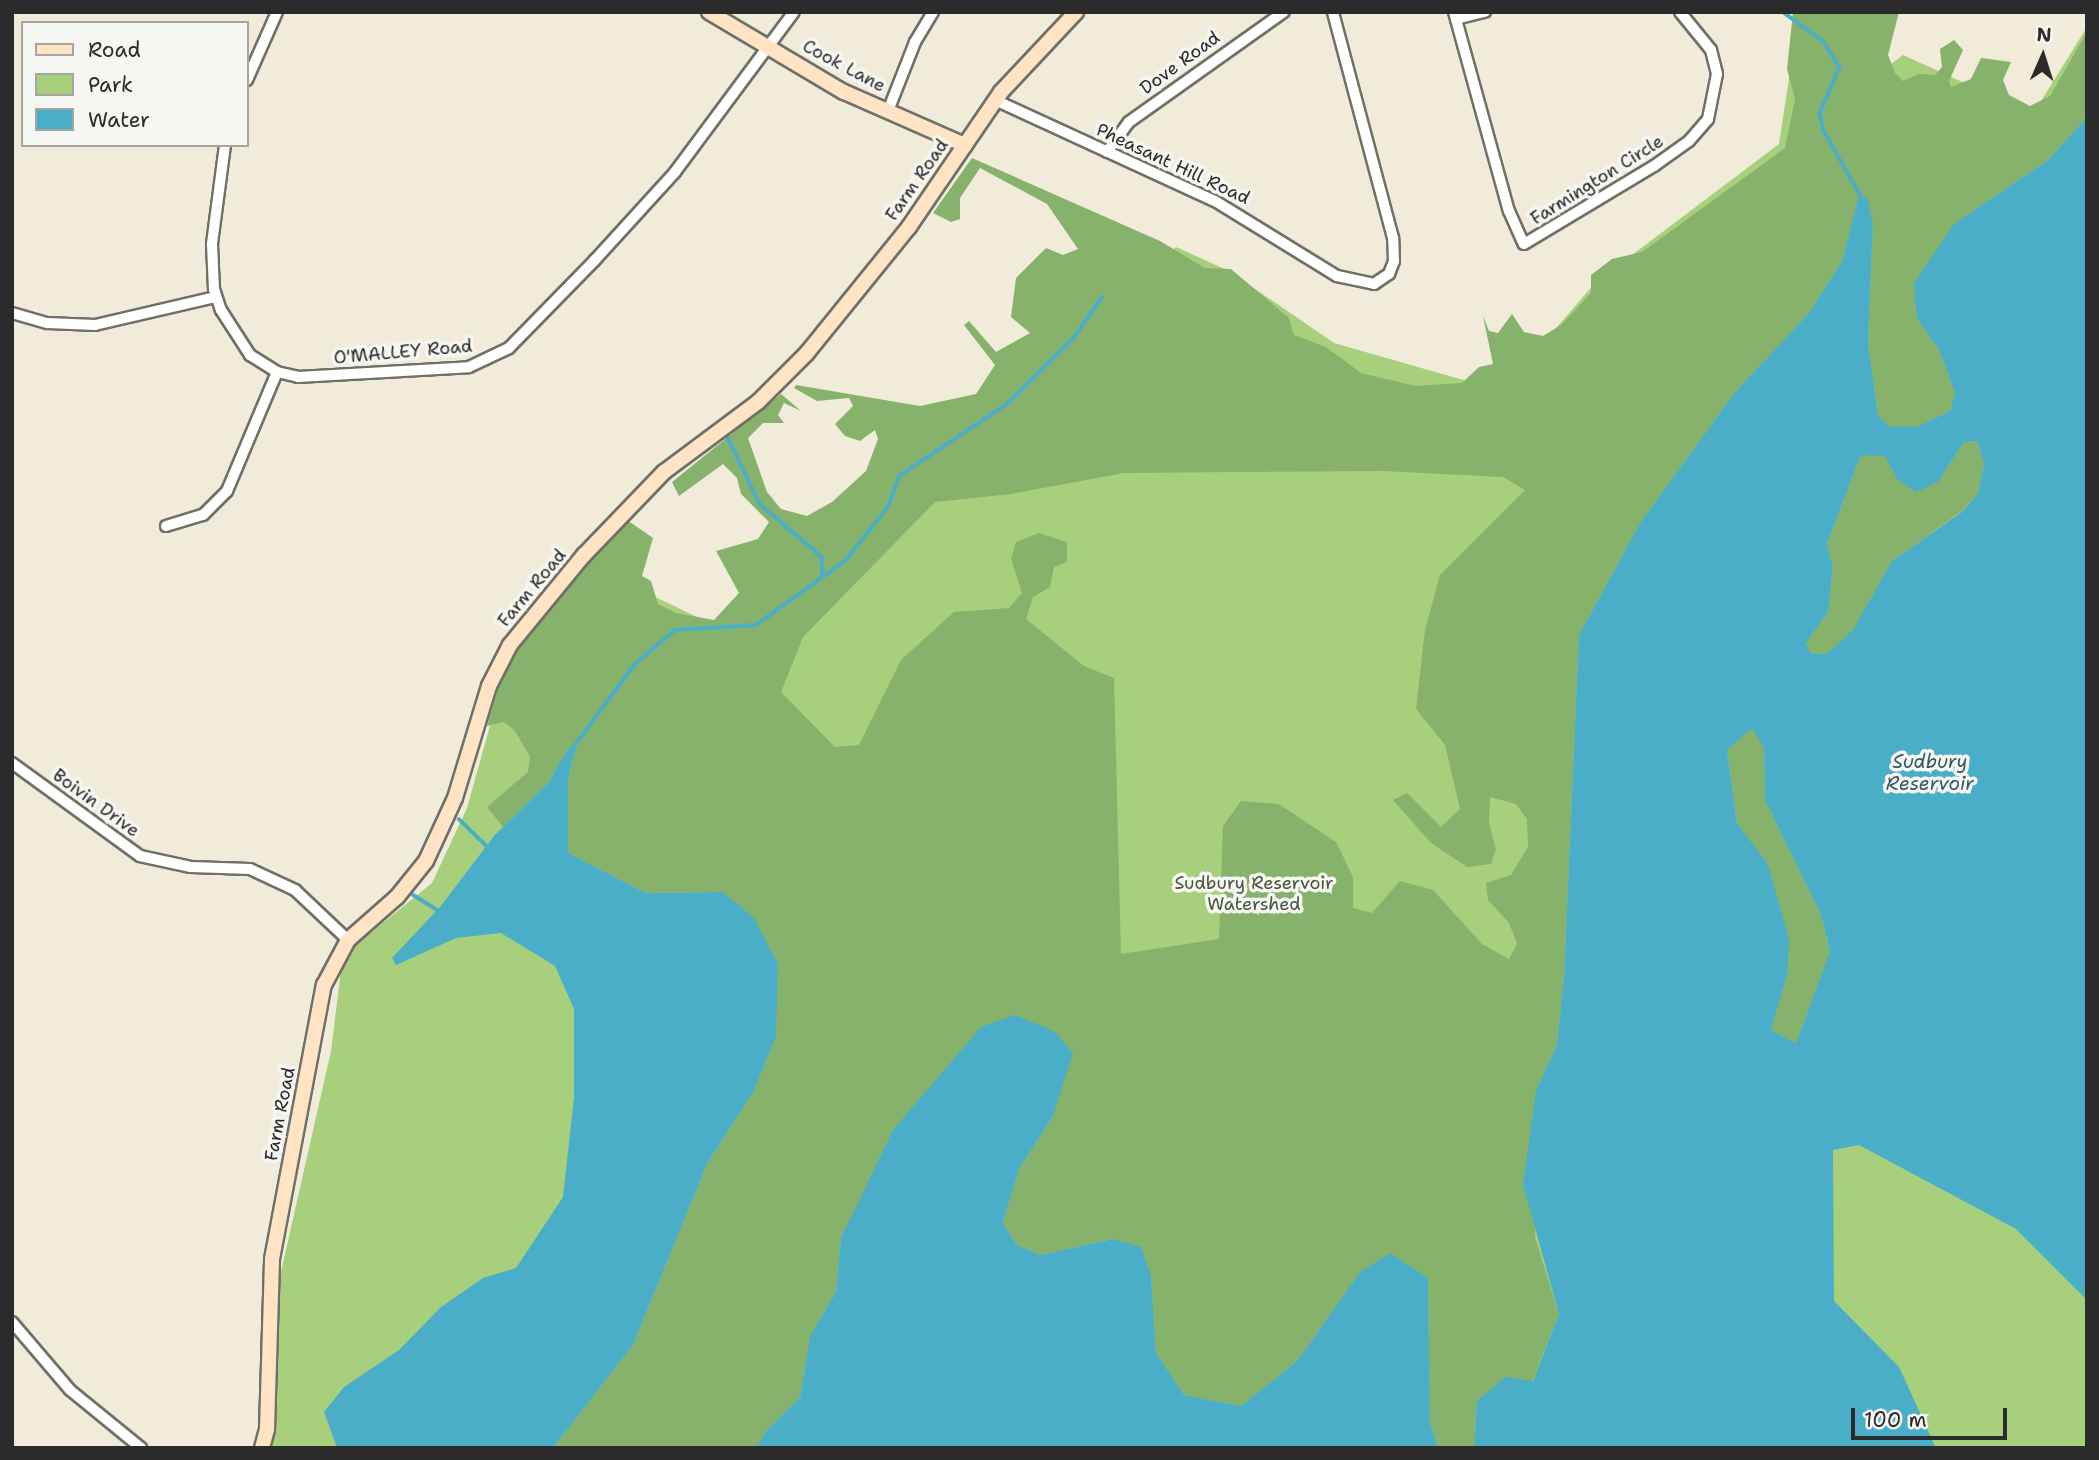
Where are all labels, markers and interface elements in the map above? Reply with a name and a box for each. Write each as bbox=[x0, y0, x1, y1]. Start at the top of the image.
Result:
legend bbox=[21, 21, 248, 147]
north arrow bbox=[2008, 21, 2078, 91]
text: N bbox=[2036, 22, 2052, 47]
street label: Dove Road bbox=[1136, 27, 1224, 99]
street label: Cook Lane bbox=[799, 35, 889, 97]
text: Road bbox=[88, 36, 141, 64]
text: Park bbox=[88, 71, 133, 99]
text: Water bbox=[88, 106, 150, 134]
street label: Pheasant Hill Road bbox=[1093, 119, 1253, 209]
street label: Farmington Circle bbox=[1527, 130, 1667, 230]
street label: Farm Road bbox=[881, 135, 953, 225]
street label: O'MALLEY Road bbox=[333, 335, 473, 369]
street label: Farm Road bbox=[493, 545, 571, 631]
water label: Sudbury Reservoir bbox=[1886, 751, 1974, 795]
street label: Boivin Drive bbox=[48, 764, 144, 842]
park label: Sudbury Reservoir Watershed bbox=[1175, 873, 1333, 916]
street label: Farm Road bbox=[260, 1065, 300, 1163]
scale bar bbox=[1854, 1394, 2010, 1438]
text: 100 m bbox=[1864, 1406, 1927, 1434]

